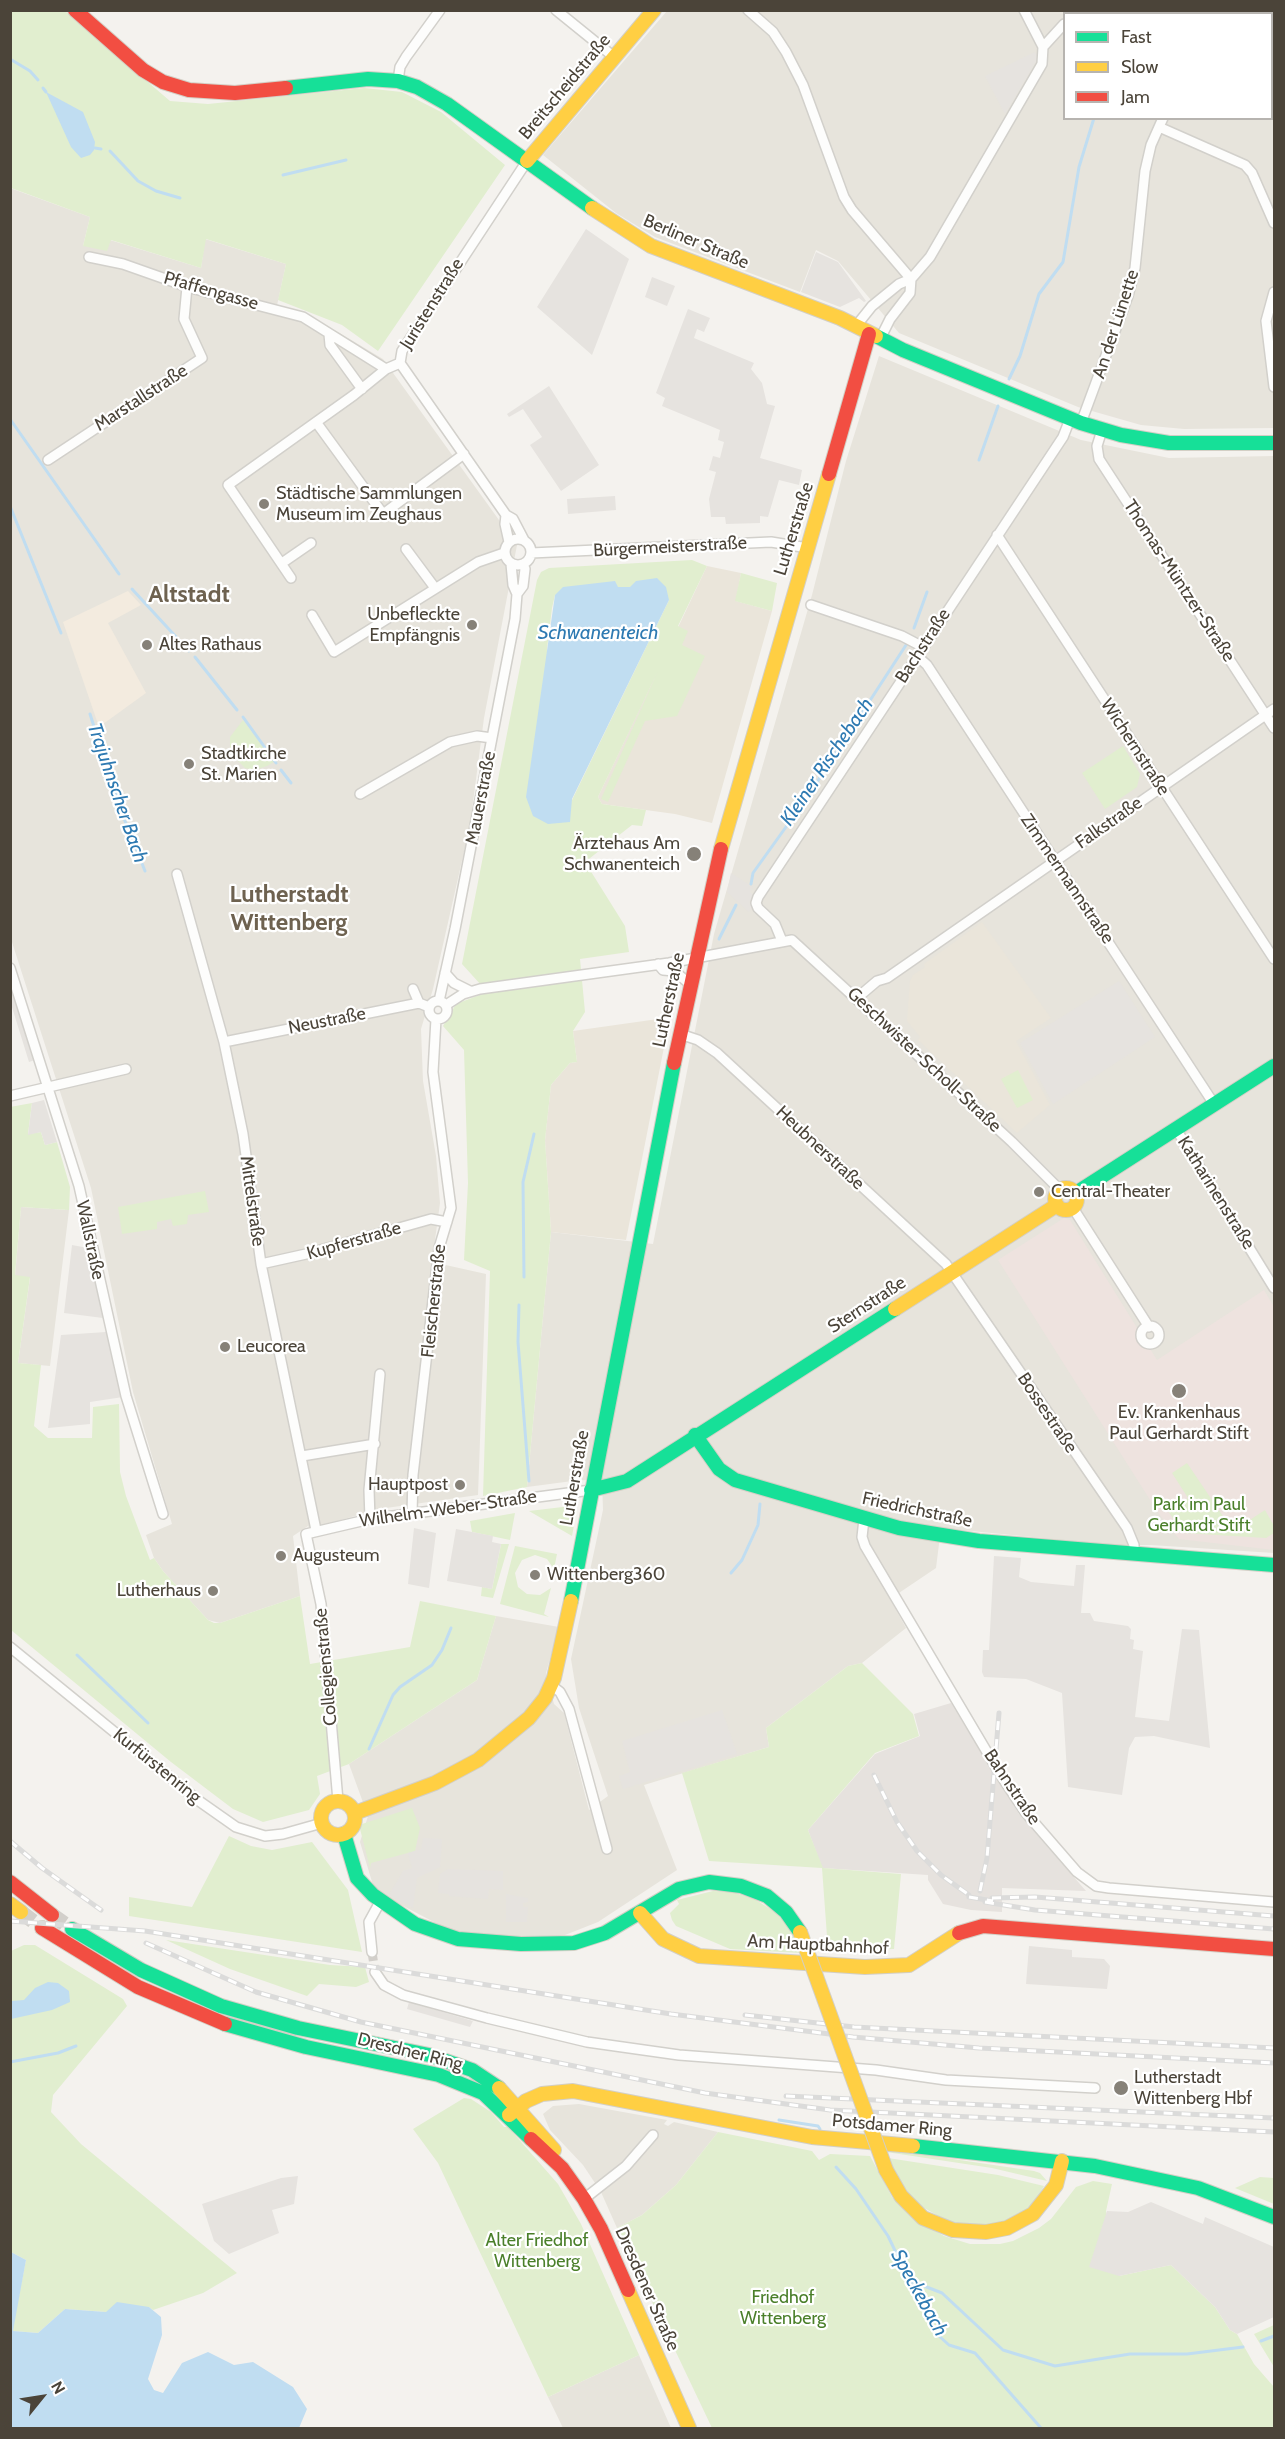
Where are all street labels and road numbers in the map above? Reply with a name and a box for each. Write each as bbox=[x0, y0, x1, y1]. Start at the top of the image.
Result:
street label: Breitscheidstraße bbox=[515, 30, 615, 144]
street label: Berliner Straße bbox=[640, 210, 752, 274]
street label: Juristenstraße bbox=[395, 254, 469, 354]
street label: Pfaffengasse bbox=[161, 267, 261, 315]
street label: An der Lünette bbox=[1088, 267, 1144, 381]
street label: Marstallstraße bbox=[90, 360, 192, 436]
street label: Lutherstraße bbox=[770, 480, 818, 578]
street label: Thomas-Müntzer-Straße bbox=[1119, 496, 1239, 666]
street label: Bürgermeisterstraße bbox=[593, 532, 747, 562]
street label: Bachstraße bbox=[891, 605, 955, 687]
street label: Wichernstraße bbox=[1096, 695, 1174, 799]
street label: Mauerstraße bbox=[461, 749, 501, 847]
street label: Falkstraße bbox=[1071, 792, 1147, 854]
street label: Zimmermannstraße bbox=[1016, 810, 1118, 948]
street label: Lutherstraße bbox=[648, 951, 690, 1049]
street label: Geschwister-Scholl-Straße bbox=[842, 983, 1006, 1137]
street label: Neustraße bbox=[287, 1003, 367, 1039]
street label: Heubnerstraße bbox=[771, 1101, 869, 1195]
street label: Katharinenstraße bbox=[1173, 1132, 1259, 1254]
street label: Mittelstraße bbox=[235, 1154, 269, 1248]
street label: Wallstraße bbox=[71, 1198, 109, 1282]
street label: Kupferstraße bbox=[304, 1217, 404, 1265]
street label: Fleischerstraße bbox=[417, 1243, 451, 1359]
street label: Sternstraße bbox=[824, 1272, 910, 1338]
street label: Bossestraße bbox=[1012, 1369, 1082, 1457]
street label: Lutherstraße bbox=[556, 1429, 594, 1527]
street label: Wilhelm-Weber-Straße bbox=[358, 1486, 538, 1532]
street label: Friedrichstraße bbox=[860, 1488, 974, 1532]
street label: Collegienstraße bbox=[310, 1607, 342, 1727]
street label: Kurfürstenring bbox=[109, 1724, 205, 1808]
street label: Bahnstraße bbox=[979, 1745, 1045, 1829]
street label: Am Hauptbahnhof bbox=[747, 1931, 889, 1959]
street label: Dresdner Ring bbox=[355, 2028, 465, 2076]
street label: Potsdamer Ring bbox=[831, 2110, 953, 2142]
street label: Dresdener Straße bbox=[610, 2224, 684, 2354]

